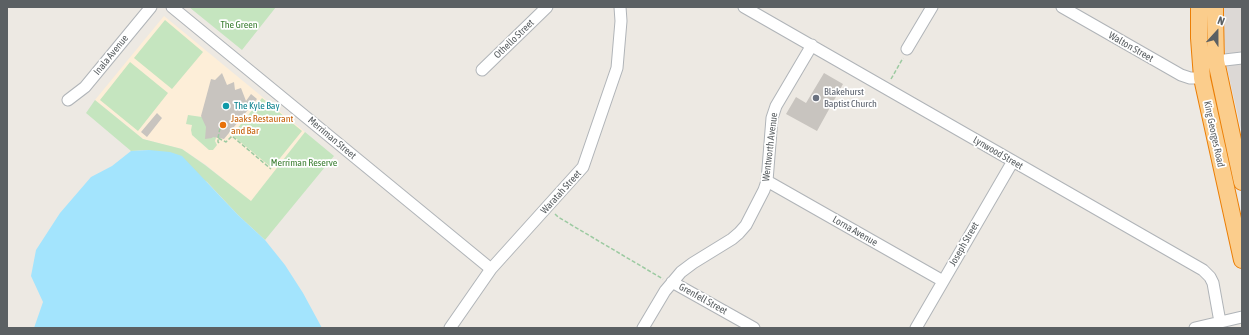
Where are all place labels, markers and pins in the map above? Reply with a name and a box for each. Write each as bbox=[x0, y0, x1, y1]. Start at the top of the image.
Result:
place label: Blakehurst Baptist Church bbox=[824, 86, 877, 110]
marker: Blakehurst Baptist Church bbox=[811, 93, 821, 103]
place label: The Kyle Bay bbox=[234, 100, 280, 112]
marker: The Kyle Bay bbox=[221, 101, 231, 111]
place label: Jaaks Restaurant and Bar bbox=[231, 113, 293, 136]
marker: Jaaks Restaurant and Bar bbox=[218, 120, 228, 130]

